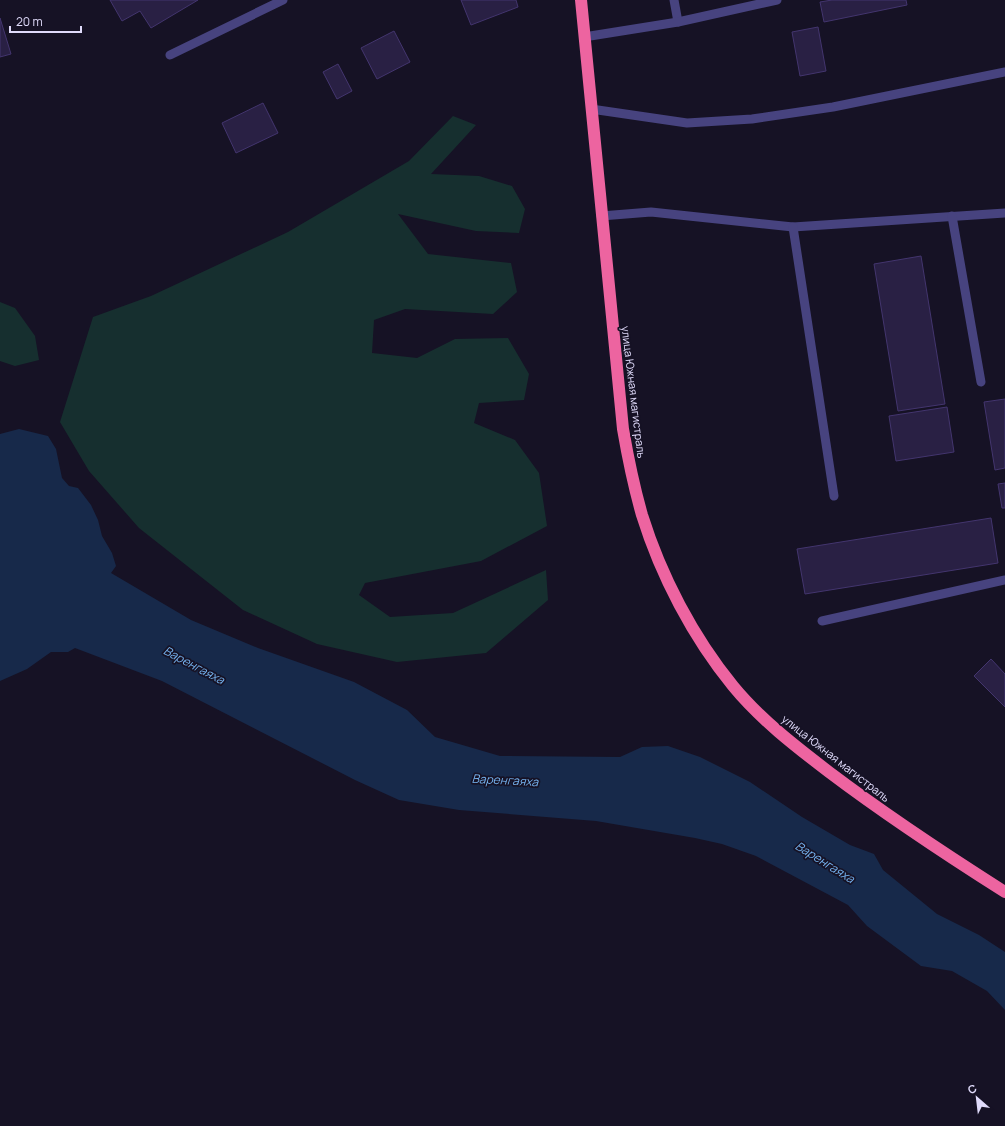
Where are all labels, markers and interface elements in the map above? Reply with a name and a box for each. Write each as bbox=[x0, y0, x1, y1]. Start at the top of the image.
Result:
scale bar bbox=[10, 8, 81, 34]
text: 20 m bbox=[16, 13, 43, 30]
street label: улица Южная магистраль bbox=[618, 325, 650, 459]
water label: Варенгаяха bbox=[161, 642, 229, 689]
street label: улица Южная магистраль bbox=[779, 711, 893, 805]
water label: Варенгаяха bbox=[471, 770, 540, 790]
water label: Варенгаяха bbox=[792, 837, 859, 888]
north arrow bbox=[957, 1078, 997, 1118]
text: С bbox=[965, 1080, 979, 1097]

